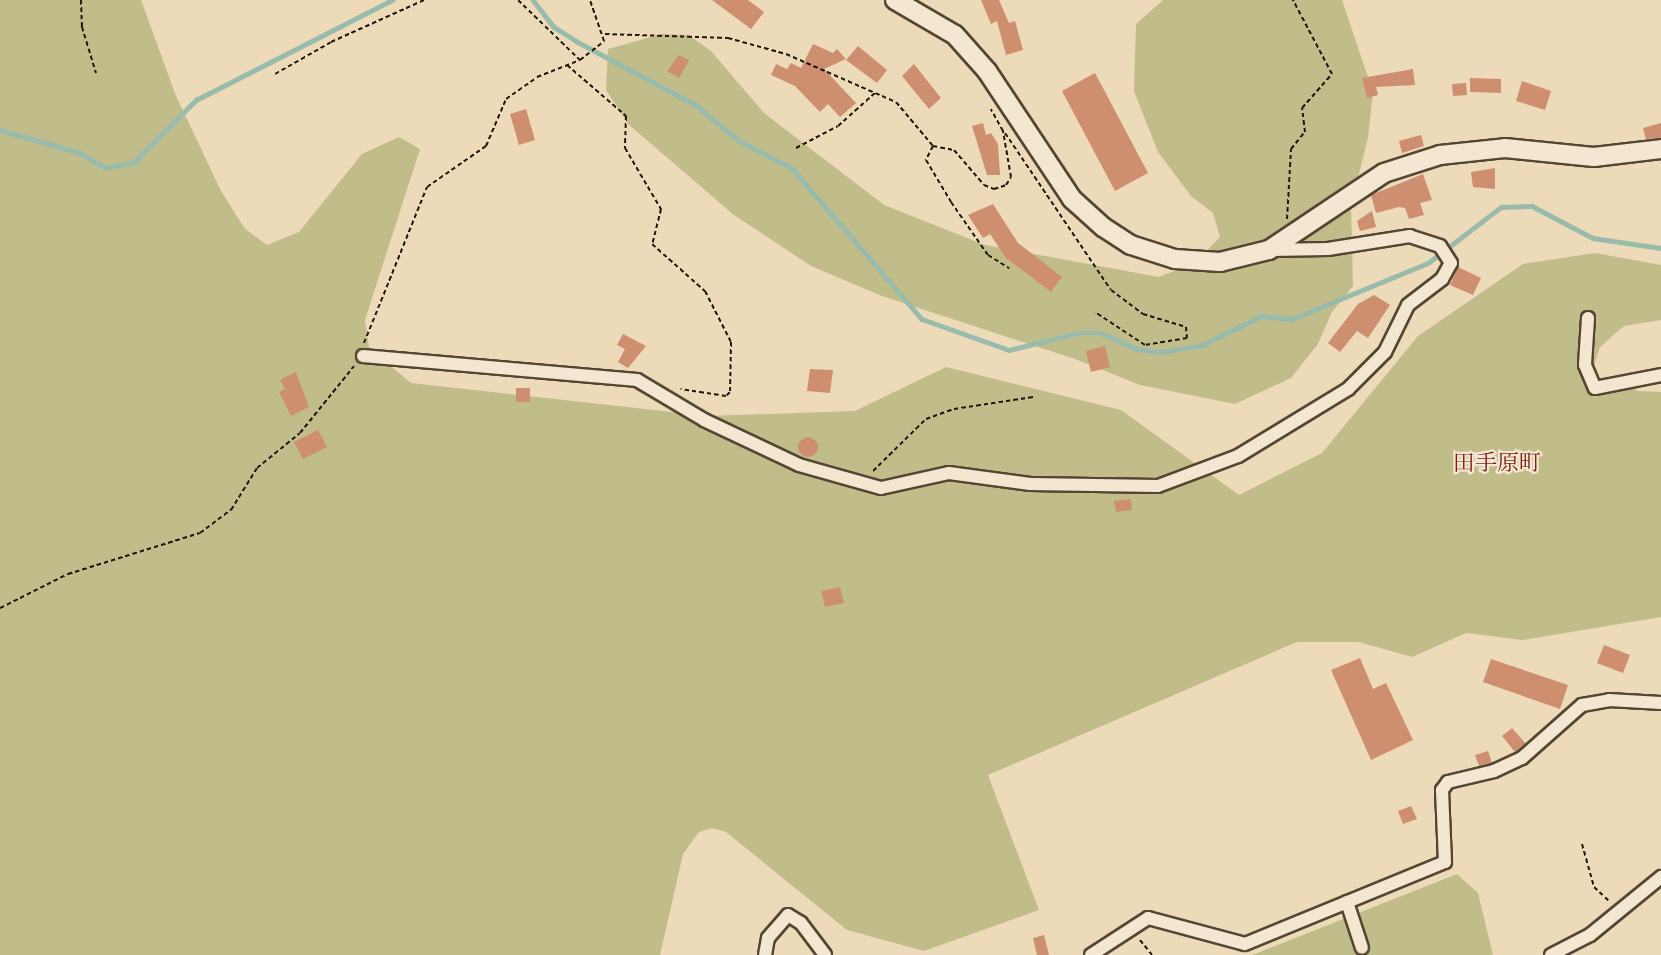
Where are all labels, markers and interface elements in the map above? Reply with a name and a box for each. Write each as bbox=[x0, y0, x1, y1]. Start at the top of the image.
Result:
district label: 田手原町 bbox=[1453, 450, 1541, 476]

